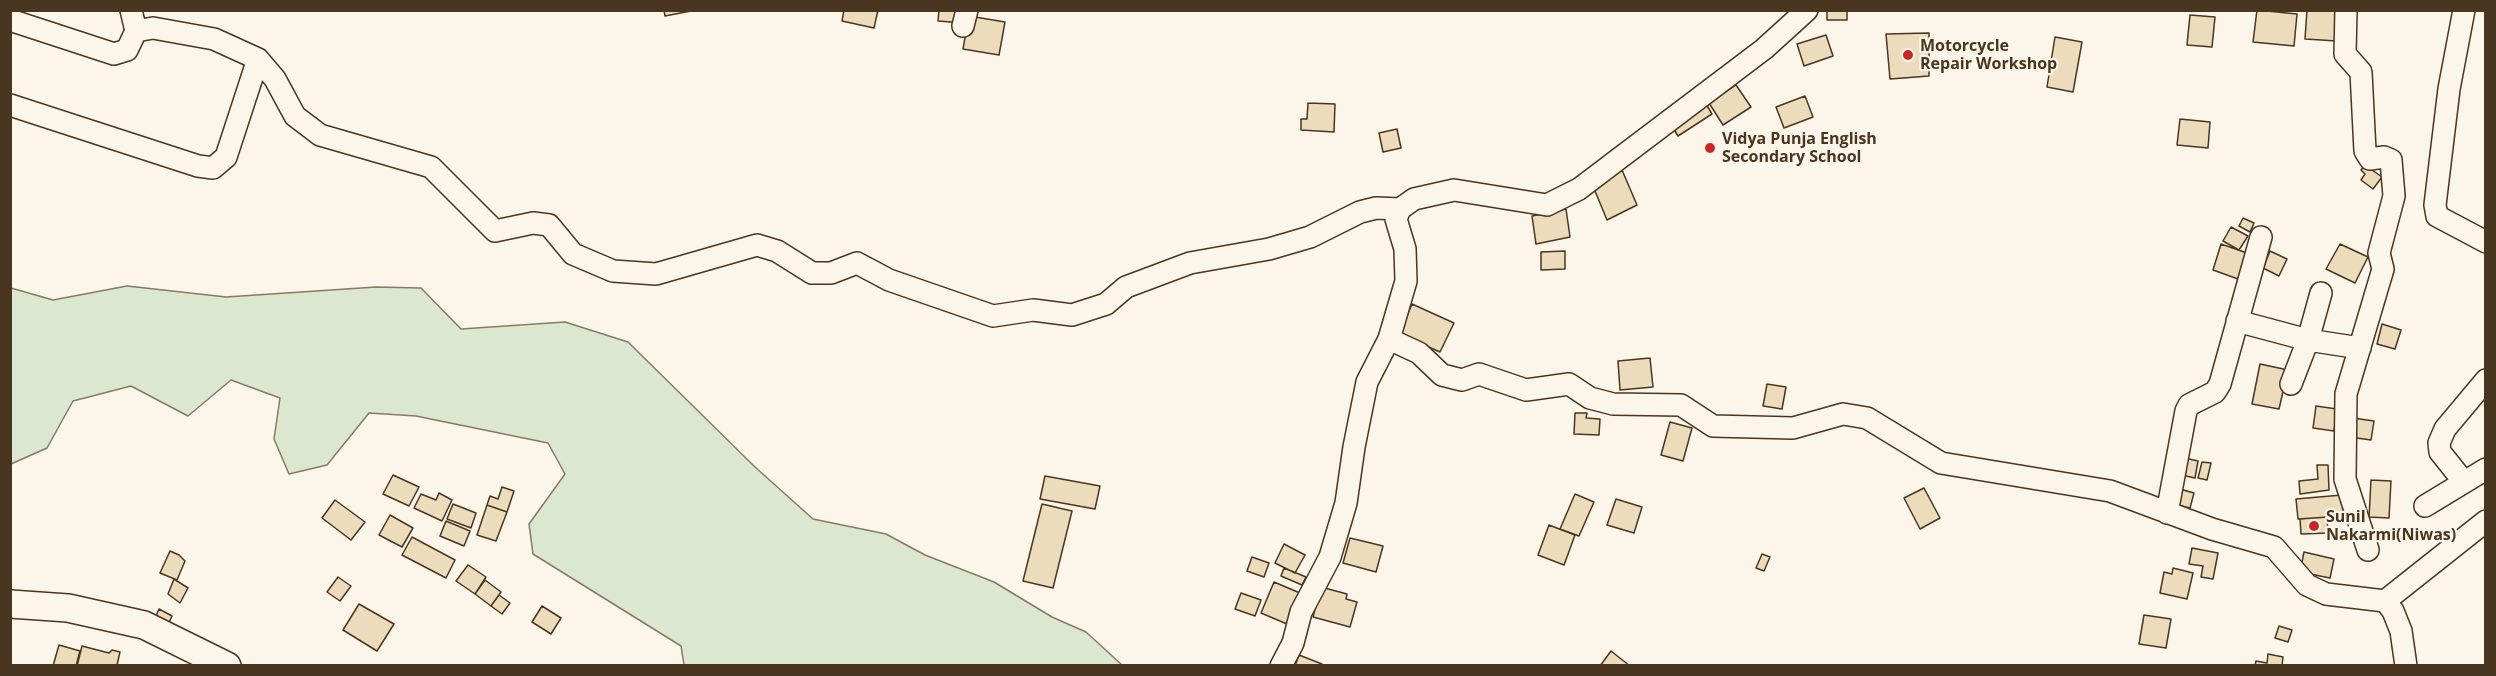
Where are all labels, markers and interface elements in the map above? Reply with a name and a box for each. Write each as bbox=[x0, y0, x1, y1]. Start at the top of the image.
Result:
place label: Motorcycle Repair Workshop bbox=[1920, 36, 2057, 74]
marker: Motorcycle Repair Workshop bbox=[1901, 48, 1915, 62]
place label: Vidya Punja English Secondary School bbox=[1722, 129, 1877, 167]
marker: Vidya Punja English Secondary School bbox=[1703, 141, 1717, 155]
place label: Sunil Nakarmi(Niwas) bbox=[2326, 507, 2456, 545]
marker: Sunil Nakarmi(Niwas) bbox=[2307, 519, 2321, 533]

